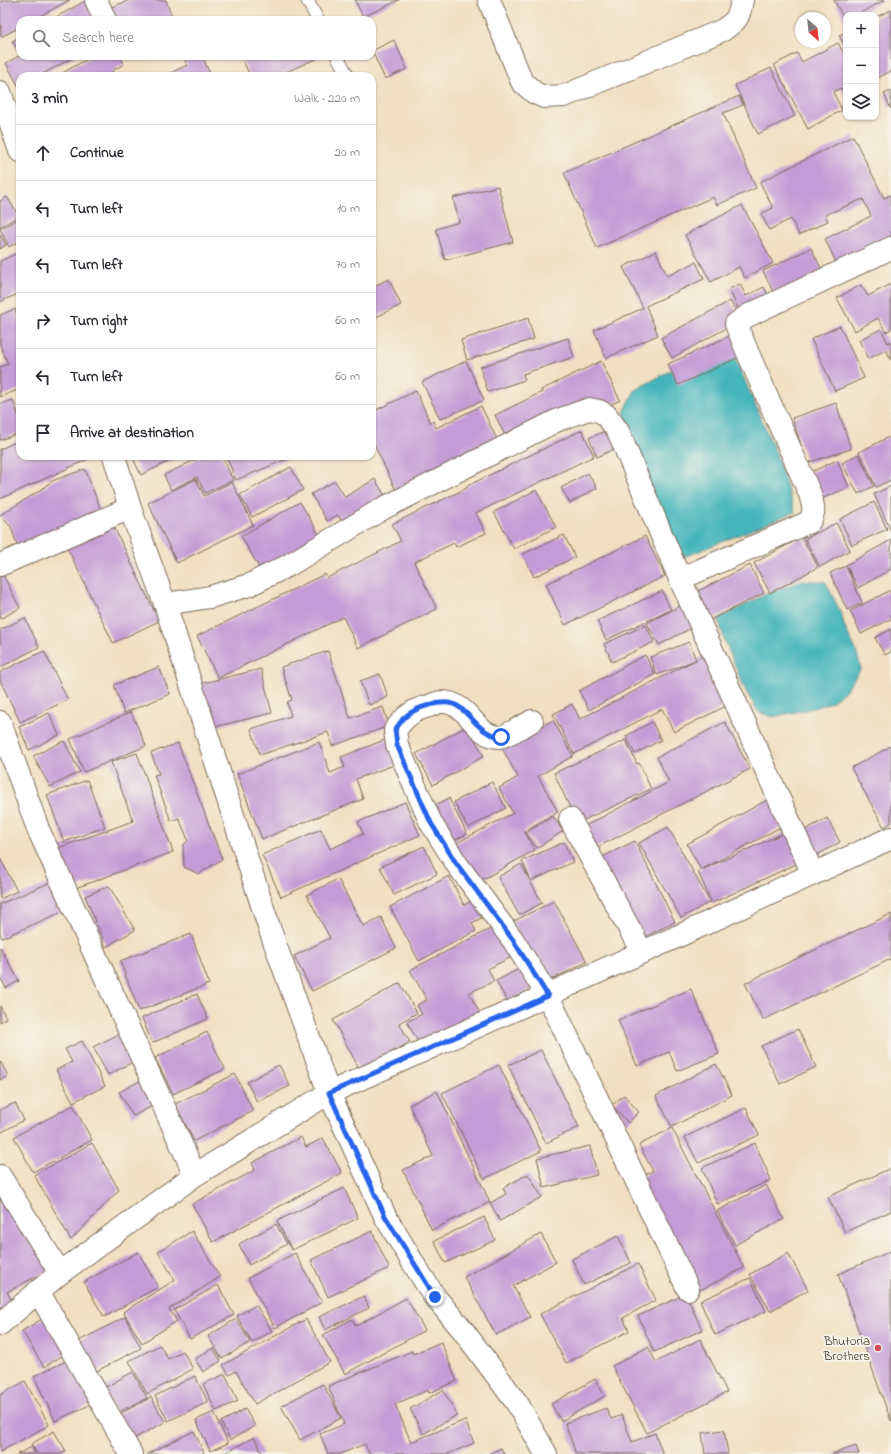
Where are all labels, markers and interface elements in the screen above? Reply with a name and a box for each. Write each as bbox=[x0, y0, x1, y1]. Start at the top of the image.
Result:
north arrow bbox=[795, 12, 831, 48]
map controls bbox=[843, 12, 879, 120]
button: + bbox=[843, 12, 879, 48]
search box bbox=[16, 16, 376, 60]
icon: search bbox=[30, 27, 52, 49]
text: Search here bbox=[62, 27, 134, 49]
button: − bbox=[843, 48, 879, 84]
button: layers bbox=[843, 84, 879, 120]
text: 3 min bbox=[32, 86, 68, 111]
text: Walk · 220 m bbox=[294, 89, 360, 108]
icon: ahead bbox=[32, 142, 54, 164]
text: Continue bbox=[70, 142, 124, 164]
text: 20 m bbox=[335, 143, 360, 162]
icon: left bbox=[32, 198, 54, 220]
text: Turn left bbox=[70, 198, 123, 220]
text: 10 m bbox=[337, 199, 360, 218]
icon: left bbox=[32, 254, 54, 276]
text: Turn left bbox=[70, 254, 123, 276]
text: 70 m bbox=[336, 255, 360, 274]
icon: right bbox=[32, 310, 54, 332]
text: Turn right bbox=[70, 310, 128, 332]
text: 60 m bbox=[335, 311, 360, 330]
icon: left bbox=[32, 366, 54, 388]
text: Turn left bbox=[70, 366, 123, 388]
text: 60 m bbox=[335, 367, 360, 386]
icon: arrive bbox=[32, 422, 54, 444]
text: Arrive at destination bbox=[70, 422, 194, 444]
route start bbox=[492, 728, 510, 746]
route end bbox=[426, 1288, 444, 1306]
place label: Bhutoria Brothers bbox=[822, 1332, 870, 1366]
marker: Bhutoria Brothers bbox=[873, 1343, 883, 1353]

